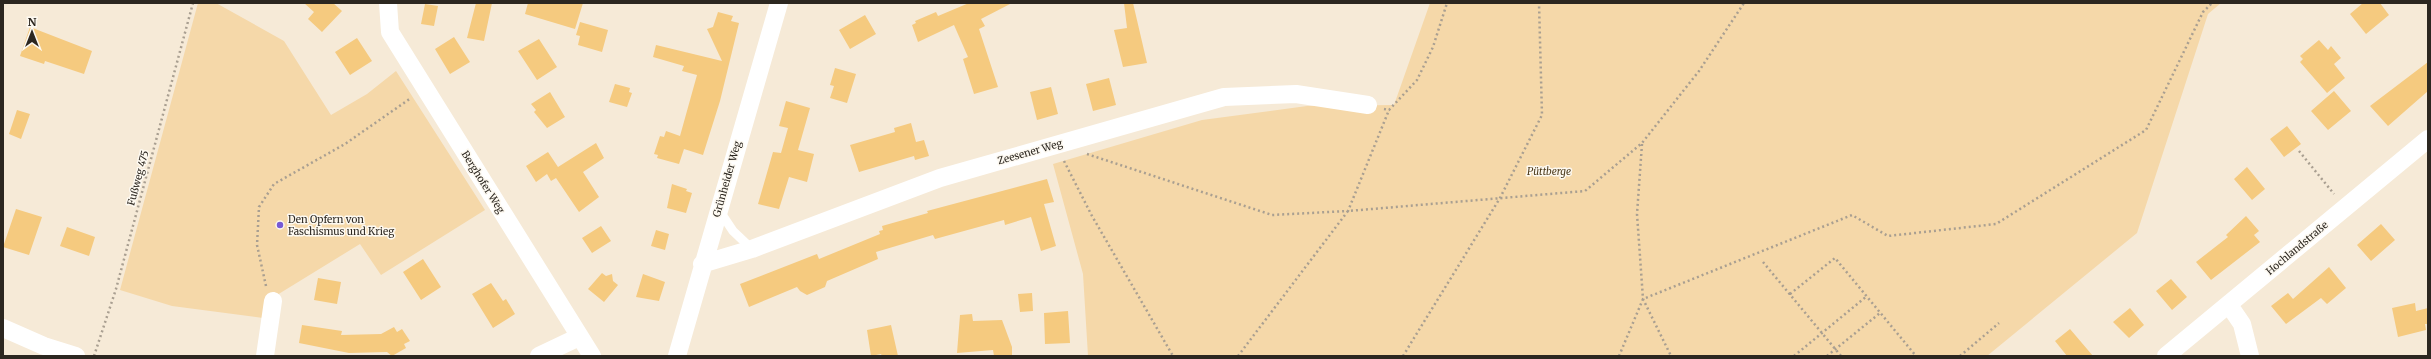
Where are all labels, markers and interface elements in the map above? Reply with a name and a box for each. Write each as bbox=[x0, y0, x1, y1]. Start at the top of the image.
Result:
north arrow bbox=[12, 12, 52, 52]
text: N bbox=[28, 15, 37, 29]
street label: Zeesener Weg bbox=[996, 137, 1064, 167]
street label: Grünheider Weg bbox=[710, 140, 744, 218]
street label: Berghofer Weg bbox=[459, 148, 507, 216]
street label: Fußweg 475 bbox=[124, 149, 152, 207]
park label: Püttberge bbox=[1527, 165, 1571, 178]
place label: Den Opfern von Faschismus und Krieg bbox=[288, 213, 394, 238]
street label: Hochlandstraße bbox=[2263, 218, 2331, 278]
marker: Den Opfern von Faschismus und Krieg bbox=[275, 220, 285, 230]

